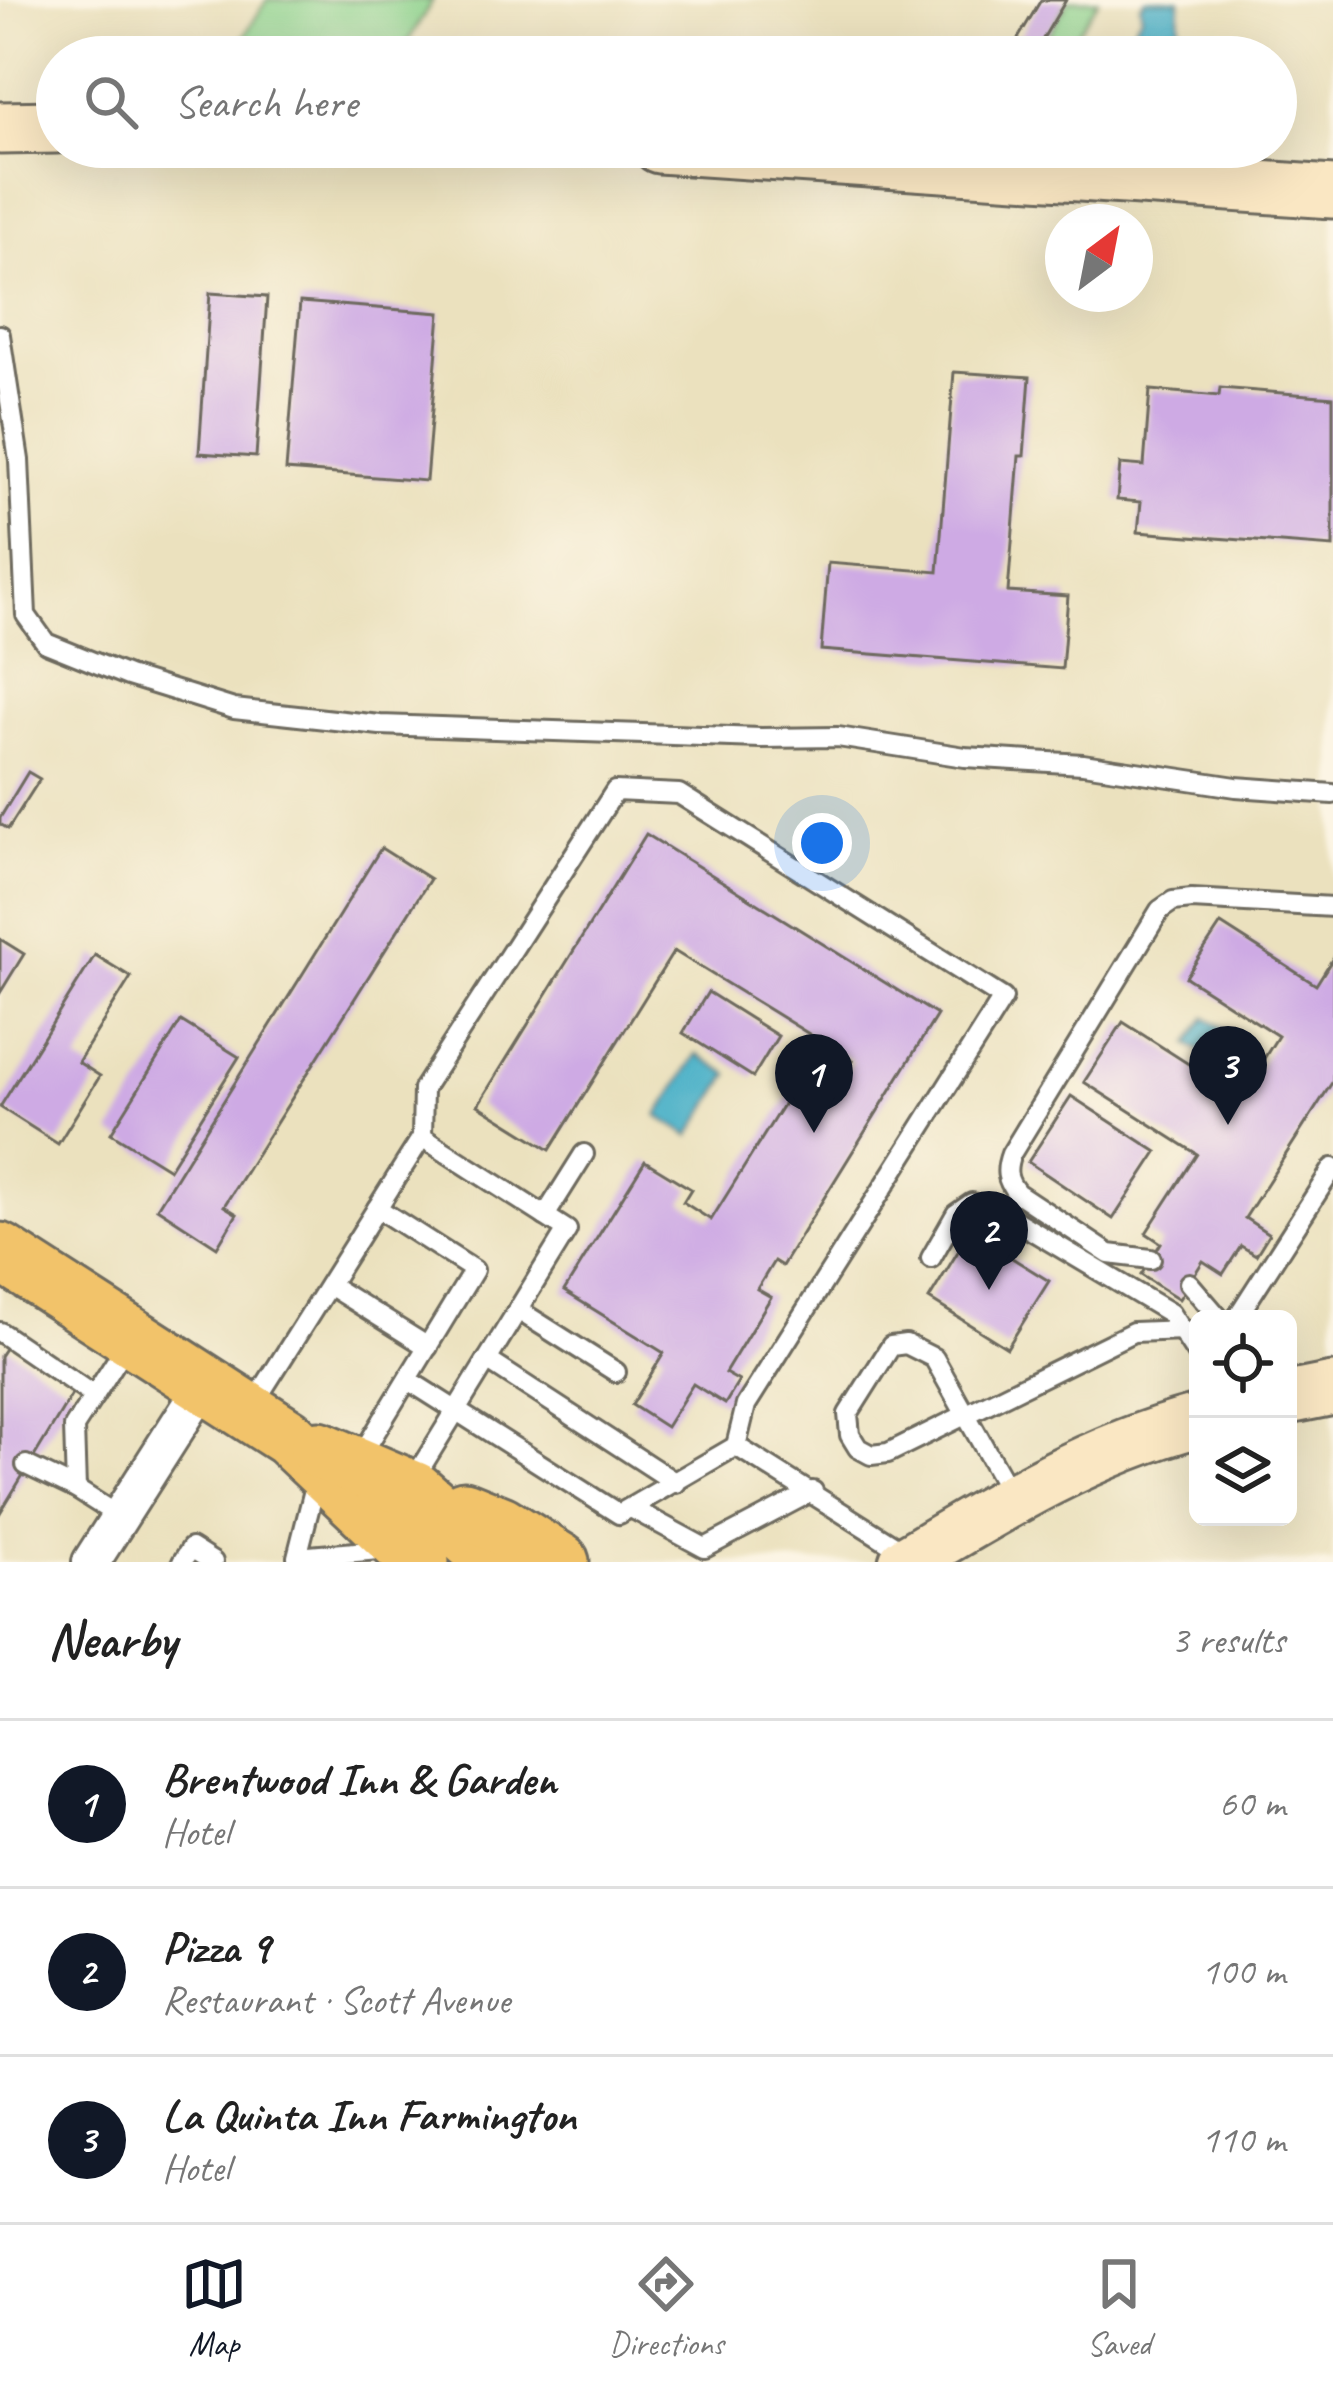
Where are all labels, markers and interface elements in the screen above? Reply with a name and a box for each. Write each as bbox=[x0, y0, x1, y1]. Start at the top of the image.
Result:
search box bbox=[36, 36, 1297, 168]
icon: search bbox=[78, 69, 144, 135]
text: Search here bbox=[174, 74, 357, 131]
north arrow bbox=[1045, 204, 1153, 312]
your location bbox=[792, 813, 852, 873]
pin: 3 bbox=[1189, 1026, 1267, 1125]
pin: 1 bbox=[775, 1034, 853, 1133]
pin: 2 bbox=[950, 1191, 1028, 1290]
map controls bbox=[1189, 1310, 1297, 1526]
button: locate bbox=[1189, 1310, 1297, 1418]
button: layers bbox=[1189, 1418, 1297, 1526]
text: Nearby bbox=[48, 1608, 176, 1672]
text: 3 results bbox=[1171, 1616, 1285, 1665]
text: Brentwood Inn & Garden bbox=[162, 1751, 556, 1808]
text: 1 bbox=[78, 1779, 96, 1828]
text: 60 m bbox=[1219, 1779, 1285, 1828]
text: Hotel bbox=[162, 1808, 230, 1857]
text: Pizza 9 bbox=[162, 1919, 270, 1976]
text: 2 bbox=[78, 1947, 96, 1996]
text: 100 m bbox=[1201, 1947, 1285, 1996]
text: Restaurant · Scott Avenue bbox=[162, 1976, 510, 2025]
text: La Quinta Inn Farmington bbox=[162, 2087, 576, 2144]
text: 3 bbox=[78, 2115, 96, 2164]
text: 110 m bbox=[1201, 2115, 1285, 2164]
text: Hotel bbox=[162, 2144, 230, 2193]
tab: Map bbox=[181, 2251, 247, 2365]
tab: Directions bbox=[609, 2251, 724, 2365]
tab: Saved bbox=[1086, 2251, 1152, 2365]

